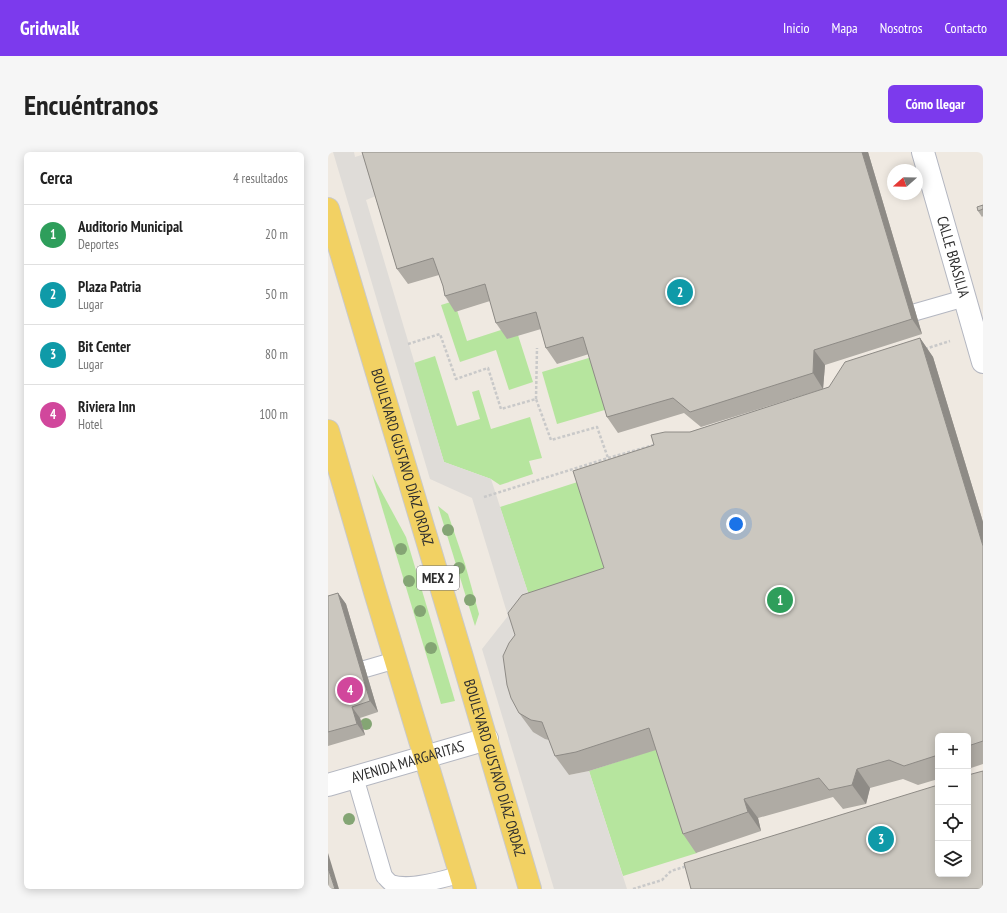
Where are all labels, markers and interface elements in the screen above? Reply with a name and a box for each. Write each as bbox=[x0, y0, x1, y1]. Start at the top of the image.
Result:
text: Gridwalk bbox=[20, 16, 79, 40]
text: Inicio bbox=[783, 19, 810, 37]
text: Mapa bbox=[832, 19, 858, 37]
text: Nosotros bbox=[880, 19, 923, 37]
text: Contacto bbox=[945, 19, 987, 37]
button: Cómo llegar bbox=[888, 85, 983, 123]
text: Encuéntranos bbox=[24, 86, 158, 123]
north arrow bbox=[887, 164, 923, 200]
text: Cerca bbox=[40, 167, 73, 189]
text: 4 resultados bbox=[233, 170, 288, 187]
street label: CALLE BRASILIA bbox=[933, 214, 974, 300]
text: Auditorio Municipal bbox=[78, 217, 183, 236]
text: 1 bbox=[50, 226, 56, 243]
text: 20 m bbox=[265, 226, 288, 243]
text: Deportes bbox=[78, 236, 119, 253]
text: Plaza Patria bbox=[78, 277, 141, 296]
pin: 2 bbox=[667, 277, 693, 307]
text: 2 bbox=[50, 286, 56, 303]
text: 50 m bbox=[265, 286, 288, 303]
text: Lugar bbox=[78, 296, 103, 313]
text: Bit Center bbox=[78, 337, 131, 356]
text: 3 bbox=[50, 346, 56, 363]
text: 80 m bbox=[265, 346, 288, 363]
text: Lugar bbox=[78, 356, 103, 373]
street label: BOULEVARD GUSTAVO DÍAZ ORDAZ bbox=[367, 366, 438, 548]
text: Riviera Inn bbox=[78, 397, 135, 416]
text: 4 bbox=[50, 406, 56, 423]
text: 100 m bbox=[259, 406, 288, 423]
text: Hotel bbox=[78, 416, 102, 433]
your location bbox=[726, 514, 746, 534]
road number: MEX 2 bbox=[417, 566, 459, 590]
pin: 1 bbox=[767, 585, 793, 615]
pin: 4 bbox=[337, 675, 363, 705]
street label: BOULEVARD GUSTAVO DÍAZ ORDAZ bbox=[460, 677, 530, 859]
map controls bbox=[935, 733, 971, 877]
button: + bbox=[935, 733, 971, 769]
street label: AVENIDA MARGARITAS bbox=[349, 736, 466, 787]
button: − bbox=[935, 769, 971, 805]
button: locate bbox=[935, 805, 971, 841]
pin: 3 bbox=[868, 824, 894, 854]
button: layers bbox=[935, 841, 971, 877]

